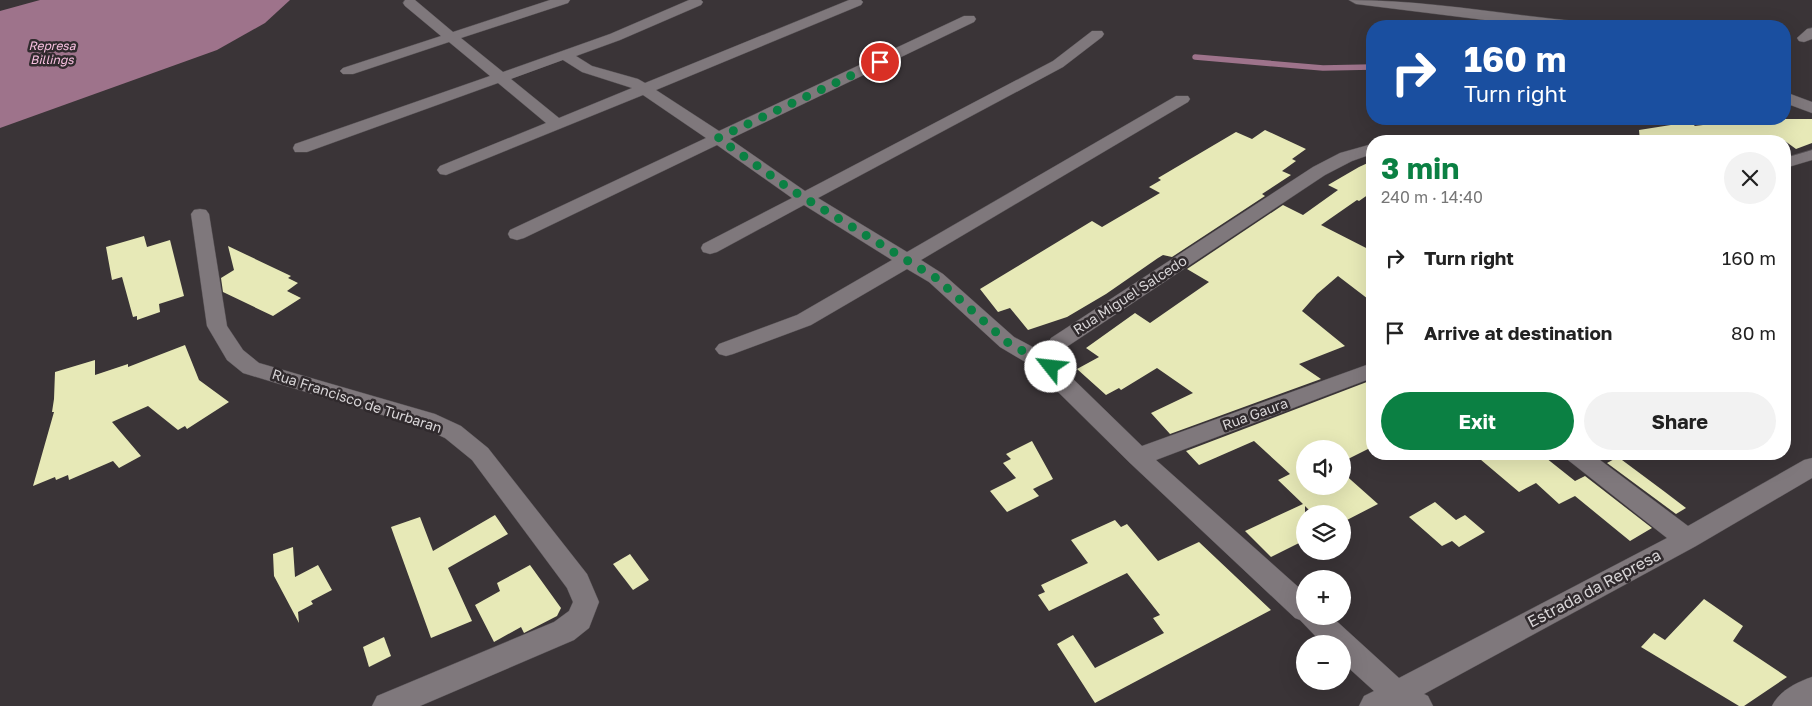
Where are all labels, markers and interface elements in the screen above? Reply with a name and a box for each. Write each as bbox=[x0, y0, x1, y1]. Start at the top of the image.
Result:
water label: Represa Billings bbox=[28, 38, 77, 67]
text: 160 m bbox=[1464, 38, 1566, 80]
icon: right bbox=[1381, 40, 1446, 105]
pin bbox=[859, 41, 901, 83]
icon: arrive bbox=[866, 48, 894, 76]
text: Turn right bbox=[1464, 80, 1567, 107]
text: 3 min bbox=[1381, 150, 1459, 186]
button: close bbox=[1724, 152, 1776, 204]
text: 240 m · 14:40 bbox=[1381, 187, 1483, 207]
icon: right bbox=[1381, 244, 1409, 272]
text: Turn right bbox=[1424, 246, 1514, 269]
text: 160 m bbox=[1722, 246, 1776, 269]
street label: Rua Miguel Salcedo bbox=[1070, 251, 1190, 338]
icon: arrive bbox=[1381, 319, 1409, 347]
text: Arrive at destination bbox=[1424, 321, 1612, 344]
text: 80 m bbox=[1731, 321, 1776, 344]
position arrow bbox=[1024, 340, 1076, 392]
street label: Rua Francisco de Turbaran bbox=[270, 365, 444, 436]
button: Exit bbox=[1381, 392, 1574, 450]
button: Share bbox=[1584, 392, 1776, 450]
street label: Rua Gaura bbox=[1220, 394, 1290, 433]
map controls bbox=[1296, 440, 1351, 690]
button: sound bbox=[1296, 440, 1351, 495]
button: layers bbox=[1296, 505, 1351, 560]
street label: Estrada da Represa bbox=[1524, 544, 1664, 632]
button: + bbox=[1296, 570, 1351, 625]
button: − bbox=[1296, 635, 1351, 690]

